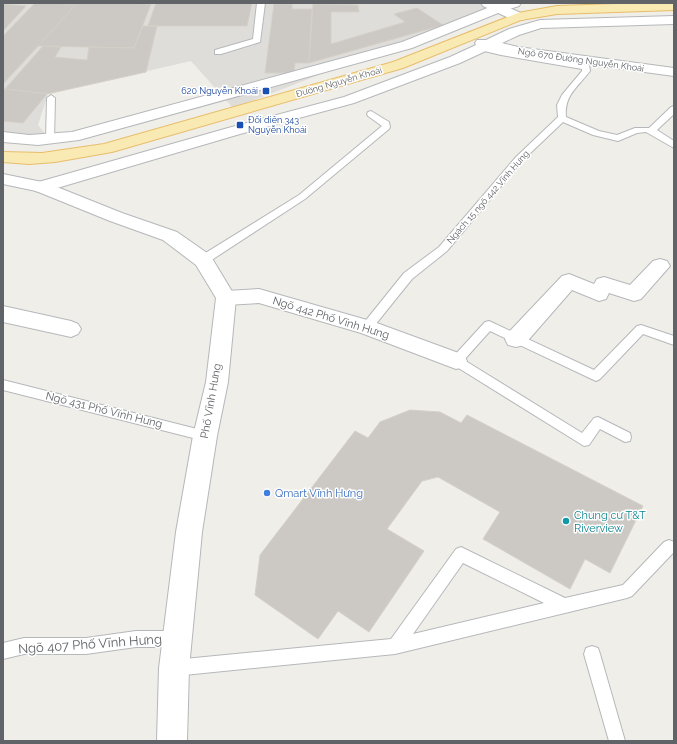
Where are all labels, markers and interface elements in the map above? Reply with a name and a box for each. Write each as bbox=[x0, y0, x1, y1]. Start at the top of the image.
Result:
street label: Ngõ 670 Đường Nguyễn Khoái bbox=[517, 46, 645, 74]
street label: Đường Nguyễn Khoái bbox=[295, 65, 383, 99]
place label: 620 Nguyễn Khoái bbox=[181, 86, 258, 96]
marker: 620 Nguyễn Khoái bbox=[261, 86, 271, 96]
place label: Đối diện 343 Nguyễn Khoái bbox=[248, 115, 307, 135]
marker: Đối diện 343 Nguyễn Khoái bbox=[235, 120, 245, 130]
street label: Ngách 15 ngõ 442 Vĩnh Hưng bbox=[445, 148, 531, 246]
street label: Ngõ 442 Phố Vĩnh Hưng bbox=[271, 294, 391, 342]
street label: Phố Vĩnh Hưng bbox=[198, 362, 224, 440]
street label: Ngõ 431 Phố Vĩnh Hưng bbox=[44, 389, 164, 431]
place label: Qmart Vĩnh Hưng bbox=[275, 487, 363, 500]
marker: Qmart Vĩnh Hưng bbox=[262, 488, 272, 498]
place label: Chung cư T&T Riverview bbox=[574, 509, 646, 535]
marker: Chung cư T&T Riverview bbox=[561, 516, 571, 526]
street label: Ngõ 407 Phố Vĩnh Hưng bbox=[18, 631, 162, 657]

